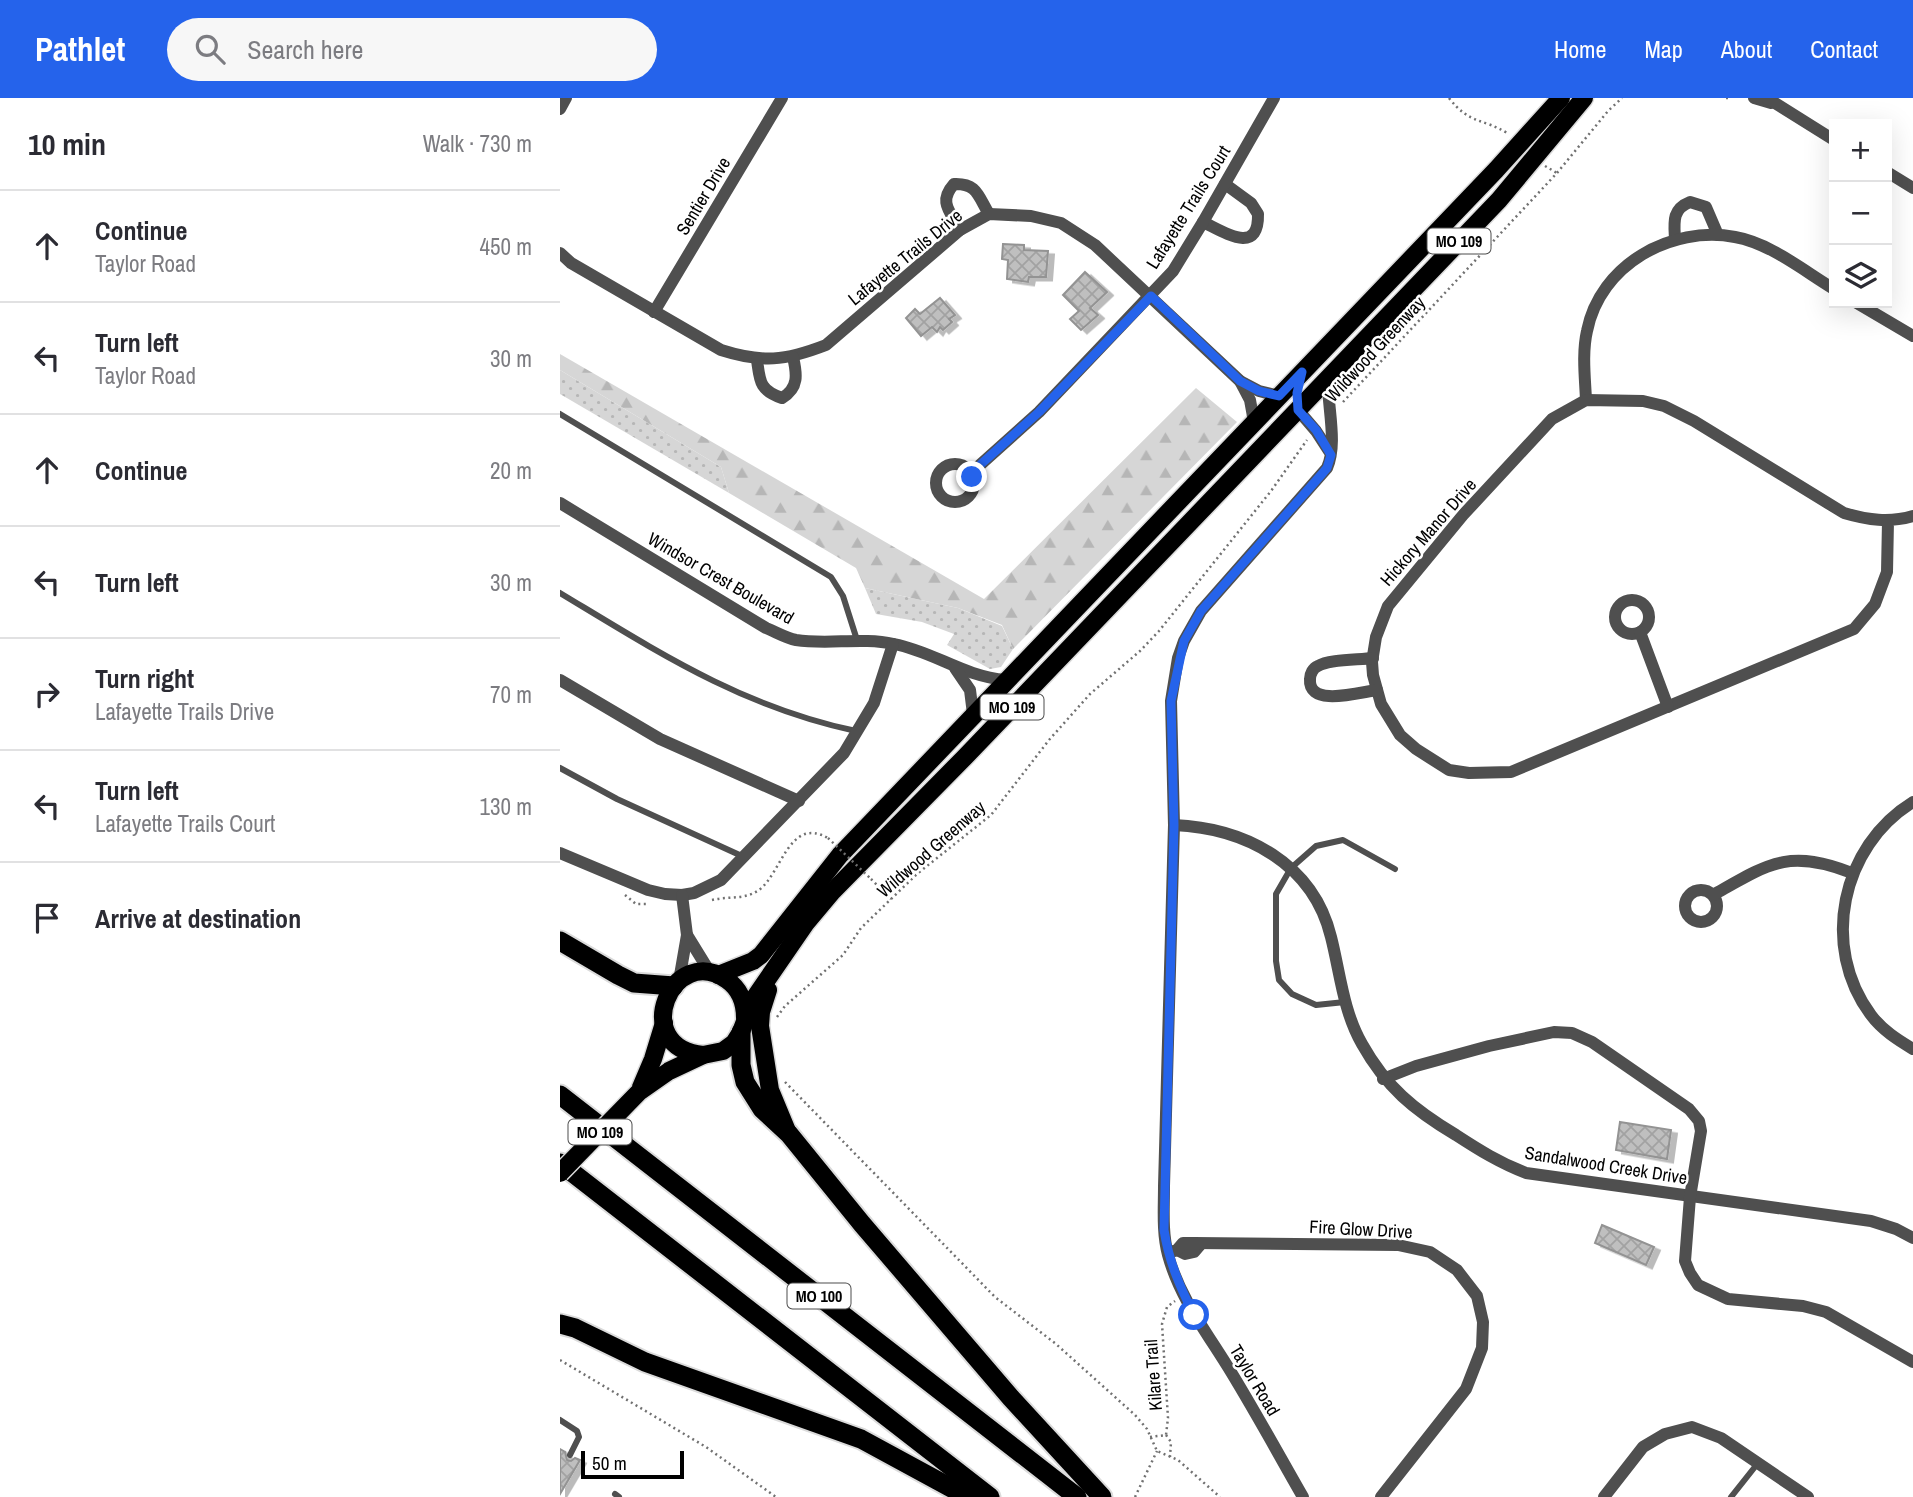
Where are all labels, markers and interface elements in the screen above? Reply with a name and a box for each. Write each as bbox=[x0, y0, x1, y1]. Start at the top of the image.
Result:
search box bbox=[167, 18, 657, 81]
text: Pathlet bbox=[35, 27, 125, 71]
icon: search bbox=[191, 30, 229, 68]
text: Search here bbox=[247, 32, 363, 67]
text: Home bbox=[1554, 33, 1606, 65]
text: Map bbox=[1644, 33, 1683, 65]
text: About bbox=[1721, 33, 1772, 65]
text: Contact bbox=[1810, 33, 1878, 65]
map controls bbox=[1829, 119, 1892, 308]
button: + bbox=[1829, 119, 1892, 182]
text: 10 min bbox=[28, 124, 106, 164]
text: Walk · 730 m bbox=[423, 128, 532, 159]
street label: Lafayette Trails Court bbox=[1140, 141, 1236, 273]
street label: Sentier Drive bbox=[670, 152, 736, 240]
button: − bbox=[1829, 182, 1892, 245]
street label: Lafayette Trails Drive bbox=[843, 203, 967, 311]
text: Continue bbox=[95, 213, 187, 248]
icon: ahead bbox=[28, 227, 66, 265]
road number: MO 109 bbox=[1427, 228, 1490, 253]
text: 450 m bbox=[480, 231, 532, 262]
button: layers bbox=[1829, 245, 1892, 308]
text: Taylor Road bbox=[95, 248, 196, 279]
street label: Wildwood Greenway bbox=[1319, 290, 1431, 407]
text: Turn left bbox=[95, 325, 179, 360]
icon: left bbox=[28, 339, 66, 377]
text: 30 m bbox=[490, 343, 532, 374]
text: Taylor Road bbox=[95, 360, 196, 391]
icon: ahead bbox=[28, 451, 66, 489]
text: Continue bbox=[95, 453, 187, 488]
text: 20 m bbox=[490, 455, 532, 486]
route end bbox=[956, 461, 987, 492]
street label: Hickory Manor Drive bbox=[1374, 473, 1482, 591]
street label: Windsor Crest Boulevard bbox=[643, 526, 799, 630]
icon: left bbox=[28, 563, 66, 601]
text: Turn left bbox=[95, 565, 179, 600]
text: 30 m bbox=[490, 567, 532, 598]
text: Turn right bbox=[95, 661, 194, 696]
icon: right bbox=[28, 675, 66, 713]
text: 70 m bbox=[490, 679, 532, 710]
road number: MO 109 bbox=[980, 694, 1044, 720]
text: Lafayette Trails Drive bbox=[95, 696, 274, 727]
text: Turn left bbox=[95, 773, 179, 808]
icon: left bbox=[28, 787, 66, 825]
text: 130 m bbox=[480, 791, 532, 822]
street label: Wildwood Greenway bbox=[871, 794, 991, 903]
text: Lafayette Trails Court bbox=[95, 808, 275, 839]
icon: arrive bbox=[28, 899, 66, 937]
text: Arrive at destination bbox=[95, 901, 301, 936]
road number: MO 109 bbox=[568, 1120, 632, 1144]
street label: Sandalwood Creek Drive bbox=[1523, 1140, 1689, 1190]
street label: Fire Glow Drive bbox=[1309, 1214, 1413, 1244]
road number: MO 100 bbox=[788, 1284, 850, 1308]
route start bbox=[1178, 1299, 1209, 1330]
street label: Kilare Trail bbox=[1138, 1339, 1168, 1411]
street label: Taylor Road bbox=[1224, 1340, 1286, 1420]
scale bar bbox=[581, 1448, 684, 1480]
text: 50 m bbox=[592, 1450, 627, 1476]

